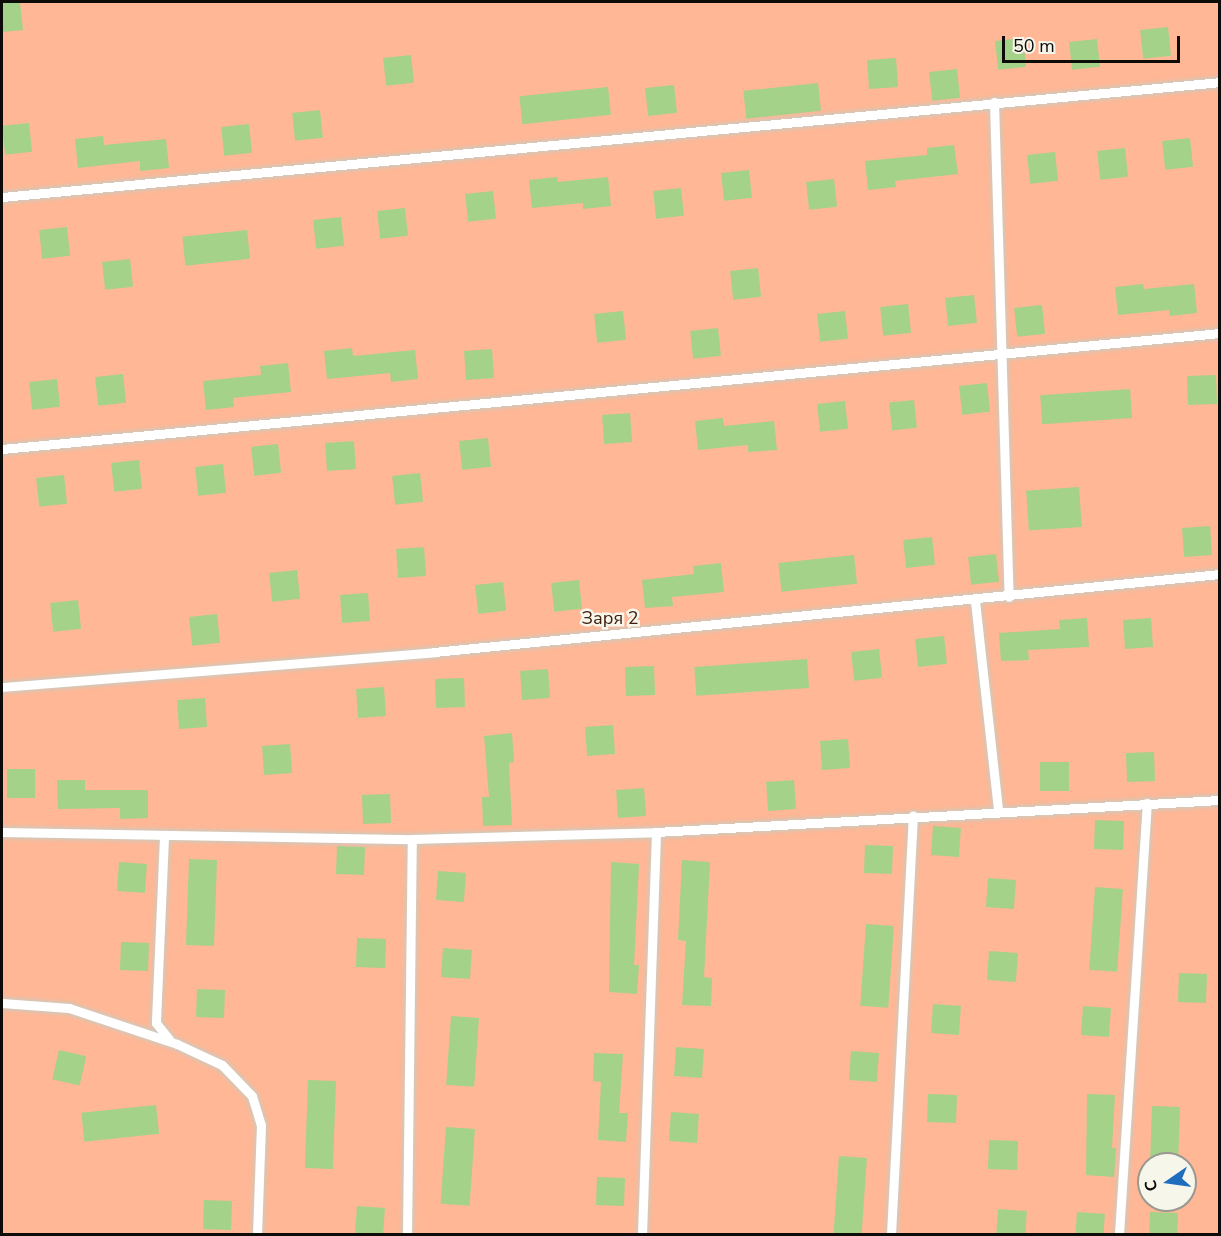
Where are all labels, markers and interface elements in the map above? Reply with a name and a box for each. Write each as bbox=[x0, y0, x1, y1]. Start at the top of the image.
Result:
scale bar bbox=[1005, 24, 1184, 62]
text: 50 m bbox=[1013, 34, 1055, 58]
park label: Заря 2 bbox=[581, 607, 639, 629]
north arrow bbox=[1137, 1152, 1197, 1212]
text: С bbox=[1139, 1178, 1163, 1193]

